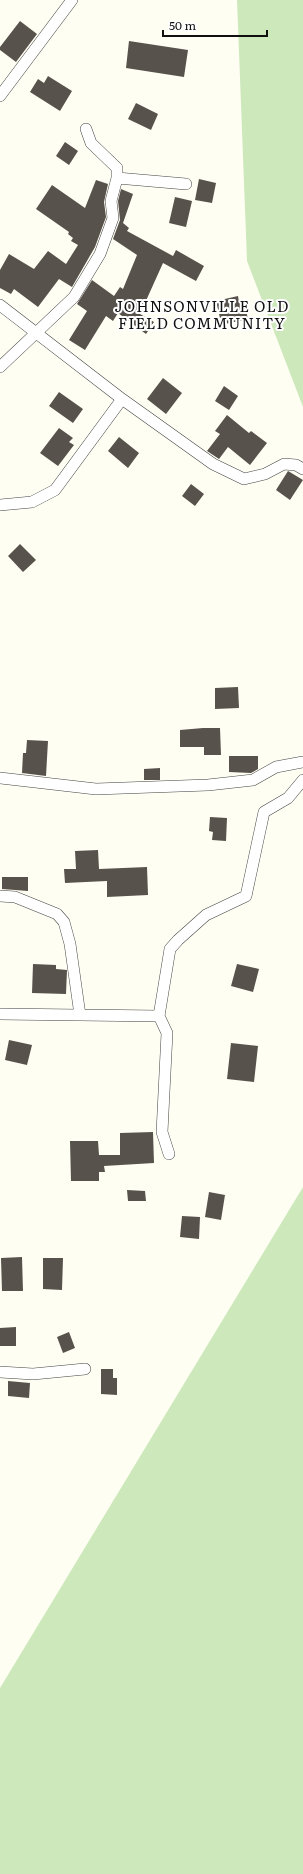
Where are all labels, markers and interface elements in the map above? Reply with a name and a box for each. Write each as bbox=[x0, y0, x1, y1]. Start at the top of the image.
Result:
scale bar bbox=[163, 12, 267, 38]
text: 50 m bbox=[169, 16, 196, 34]
district label: JOHNSONVILLE OLD FIELD COMMUNITY bbox=[114, 294, 290, 334]

